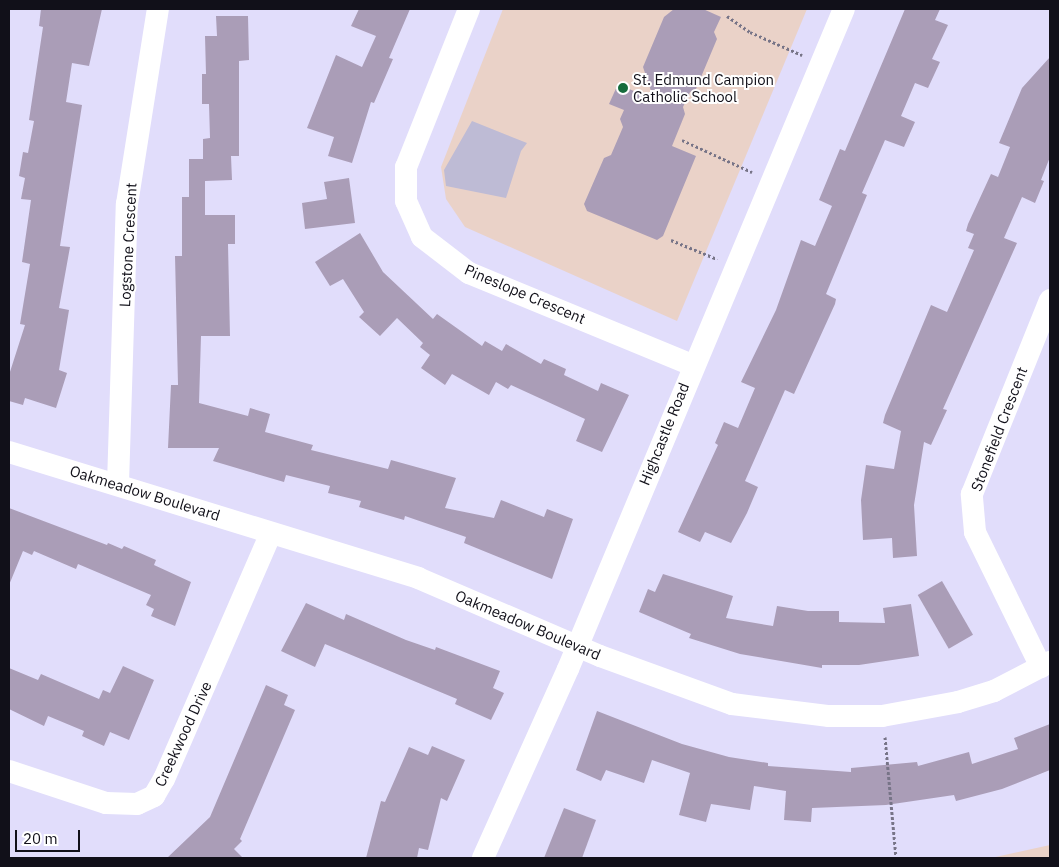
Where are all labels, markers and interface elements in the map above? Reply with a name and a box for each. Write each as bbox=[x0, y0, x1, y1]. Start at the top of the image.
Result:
place label: St. Edmund Campion Catholic School bbox=[633, 70, 774, 105]
marker: St. Edmund Campion Catholic School bbox=[617, 82, 629, 94]
street label: Logstone Crescent bbox=[116, 182, 140, 308]
street label: Pineslope Crescent bbox=[462, 260, 588, 328]
street label: Stonefield Crescent bbox=[967, 364, 1031, 494]
street label: Highcastle Road bbox=[635, 380, 693, 488]
street label: Oakmeadow Boulevard bbox=[68, 462, 222, 524]
street label: Oakmeadow Boulevard bbox=[453, 586, 603, 664]
street label: Creekwood Drive bbox=[151, 678, 215, 790]
scale bar bbox=[18, 820, 82, 852]
text: 20 m bbox=[23, 829, 58, 848]

